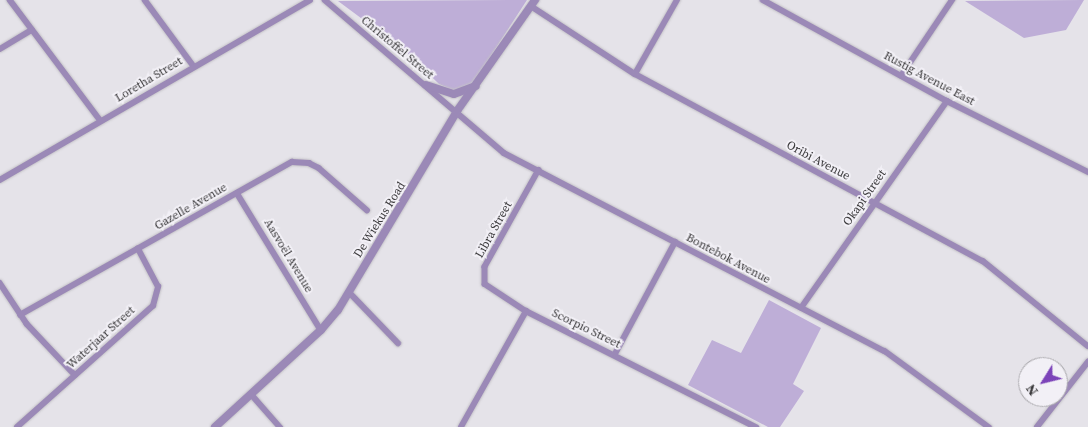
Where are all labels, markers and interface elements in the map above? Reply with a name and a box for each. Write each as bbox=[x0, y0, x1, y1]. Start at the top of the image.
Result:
street label: Christoffel Street bbox=[358, 13, 436, 83]
street label: Rustig Avenue East bbox=[881, 49, 977, 109]
street label: Loretha Street bbox=[113, 54, 185, 106]
street label: Oribi Avenue bbox=[784, 138, 852, 184]
street label: Okapi Street bbox=[840, 167, 890, 229]
street label: De Wiekus Road bbox=[351, 179, 409, 261]
street label: Gazelle Avenue bbox=[152, 180, 230, 234]
street label: Libra Street bbox=[473, 199, 515, 261]
street label: Aasvoël Avenue bbox=[260, 217, 316, 295]
street label: Bontebok Avenue bbox=[683, 231, 773, 287]
street label: Waterjaar Street bbox=[64, 304, 138, 372]
street label: Scorpio Street bbox=[549, 306, 623, 352]
north arrow bbox=[1018, 357, 1068, 407]
text: N bbox=[1021, 380, 1043, 400]

